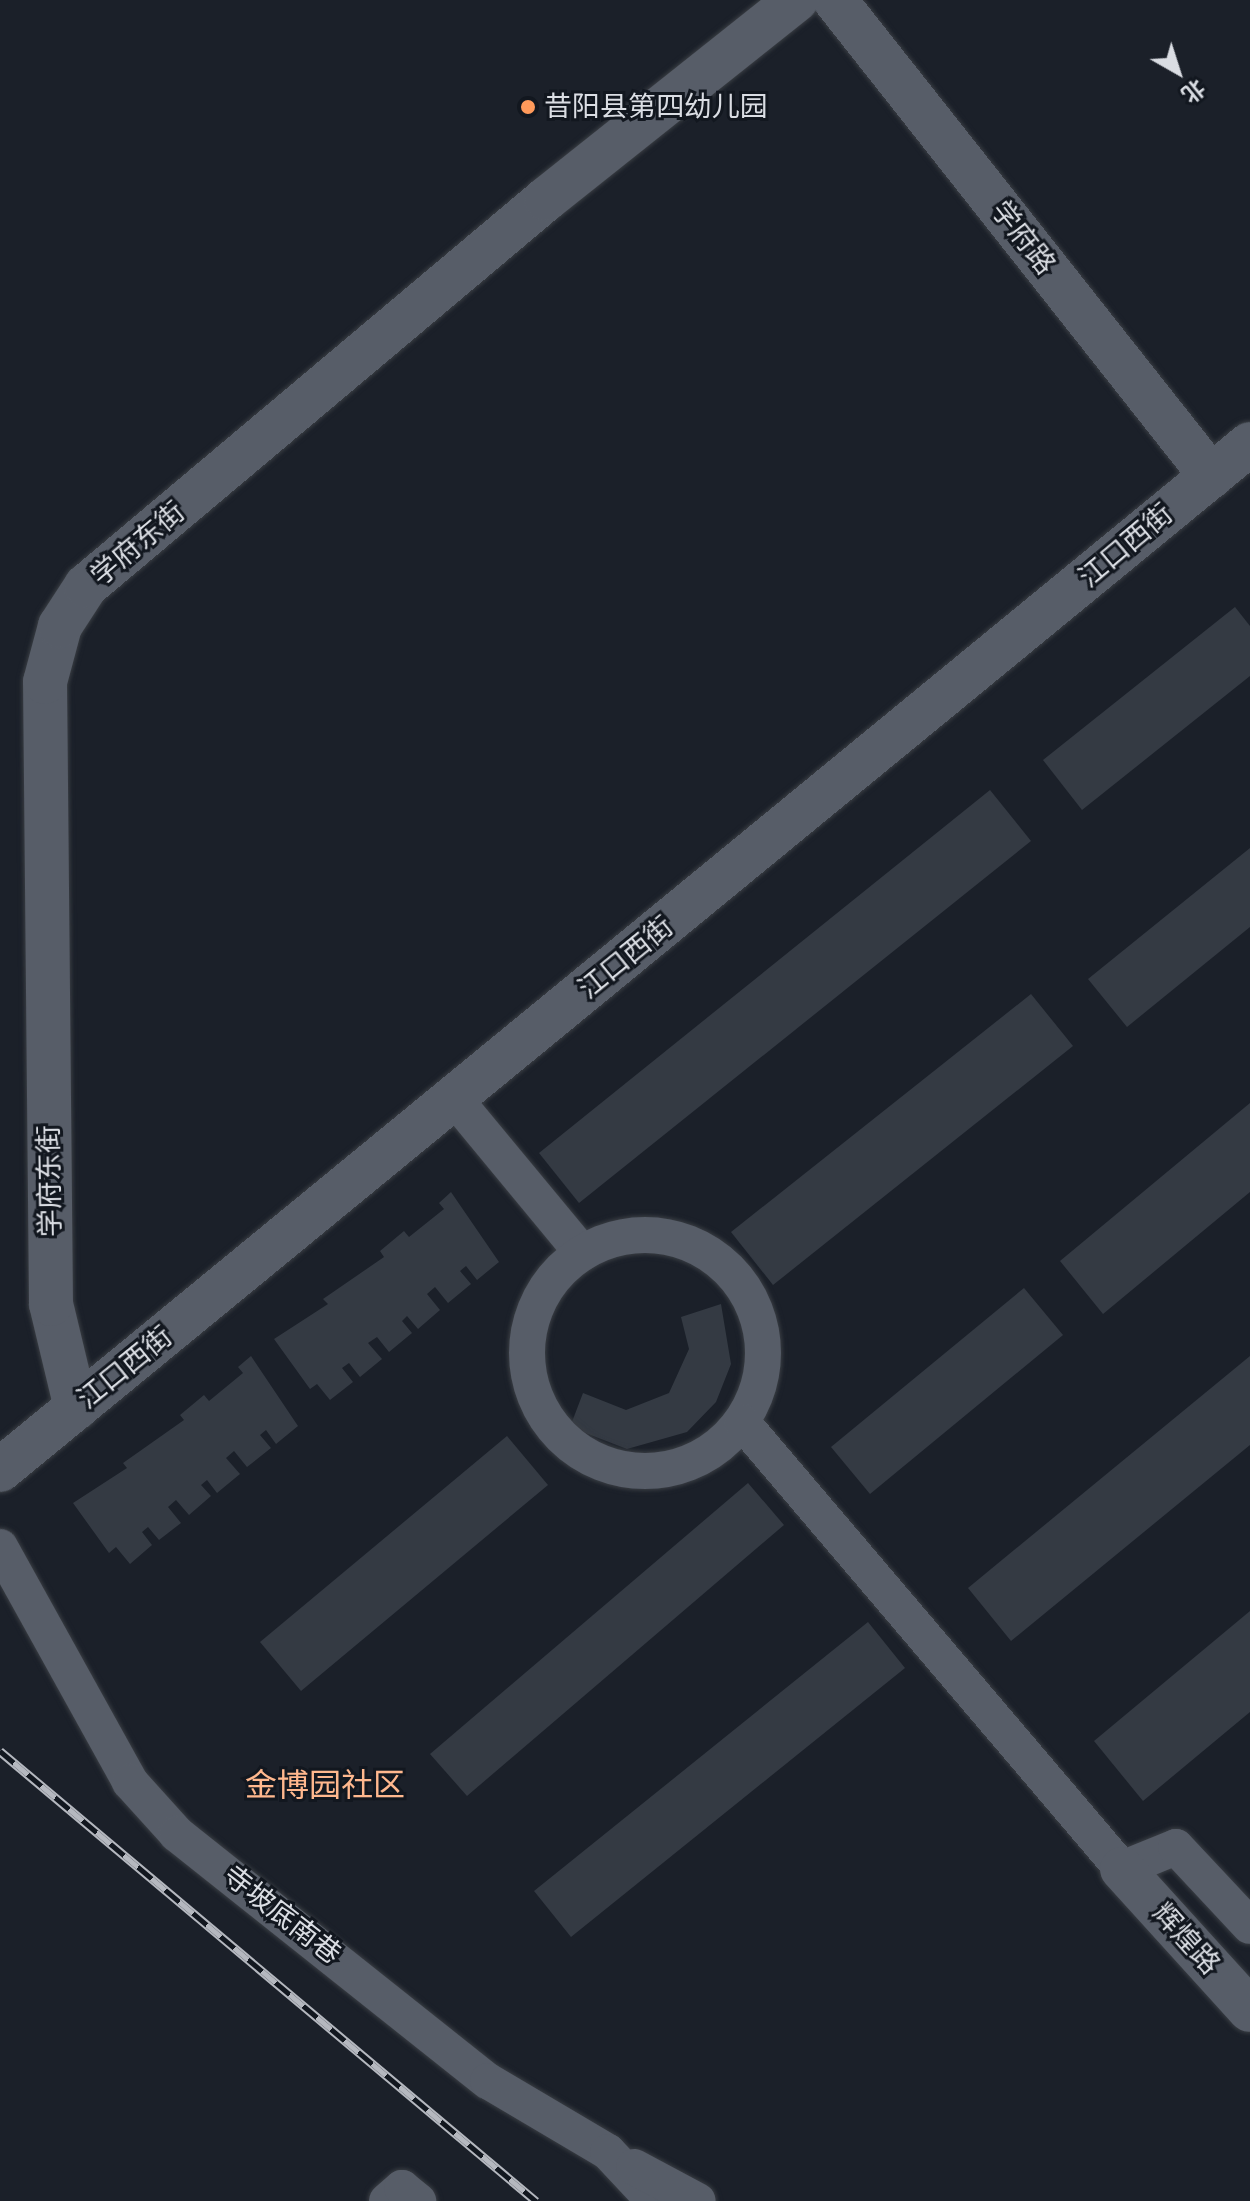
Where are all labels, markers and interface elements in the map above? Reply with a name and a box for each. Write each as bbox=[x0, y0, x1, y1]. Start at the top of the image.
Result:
north arrow bbox=[1138, 32, 1218, 112]
text: 北 bbox=[1176, 74, 1210, 108]
place label: 昔阳县第四幼儿园 bbox=[544, 90, 768, 124]
marker: 昔阳县第四幼儿园 bbox=[519, 98, 537, 116]
street label: 学府路 bbox=[984, 195, 1062, 281]
street label: 学府东街 bbox=[84, 495, 192, 593]
street label: 江口西街 bbox=[1072, 497, 1180, 595]
street label: 江口西街 bbox=[572, 910, 680, 1006]
street label: 学府东街 bbox=[32, 1125, 68, 1237]
street label: 江口西街 bbox=[71, 1320, 179, 1416]
district label: 金博园社区 bbox=[245, 1767, 405, 1805]
street label: 寺坡底南巷 bbox=[216, 1859, 348, 1971]
street label: 辉煌路 bbox=[1145, 1897, 1227, 1981]

